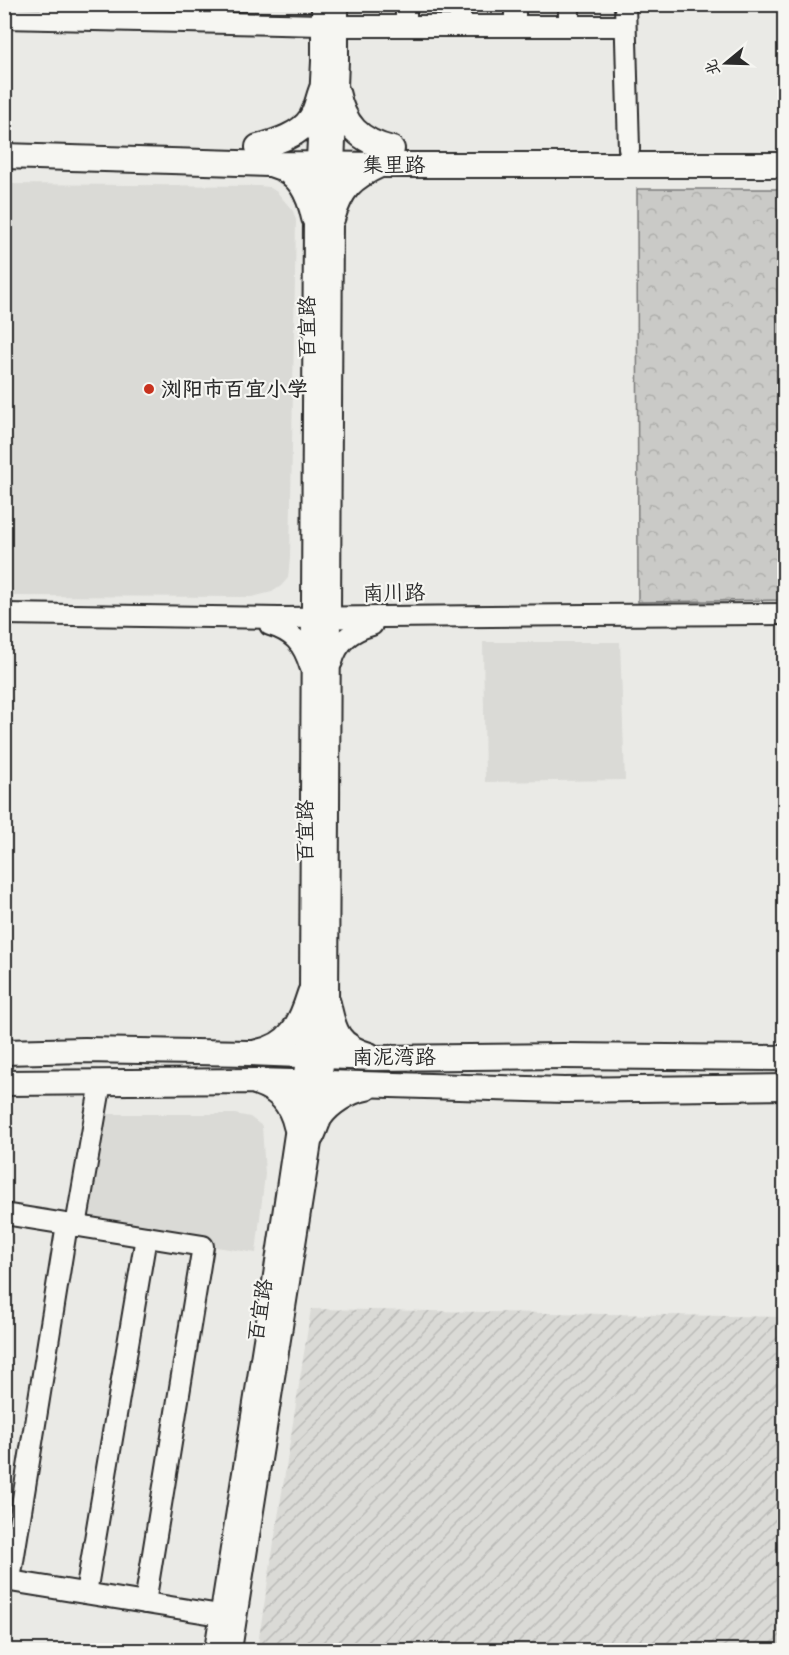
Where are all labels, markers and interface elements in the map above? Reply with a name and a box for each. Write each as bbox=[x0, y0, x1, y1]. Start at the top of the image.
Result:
north arrow bbox=[696, 33, 756, 93]
text: 北 bbox=[701, 56, 728, 78]
street label: 集里路 bbox=[363, 153, 426, 183]
street label: 百宜路 bbox=[295, 296, 325, 359]
place label: 浏阳市百宜小学 bbox=[161, 377, 308, 407]
marker: 浏阳市百宜小学 bbox=[142, 382, 156, 396]
street label: 南川路 bbox=[362, 580, 426, 612]
street label: 百宜路 bbox=[293, 800, 323, 863]
street label: 南泥湾路 bbox=[352, 1045, 436, 1075]
street label: 百宜路 bbox=[243, 1277, 283, 1344]

